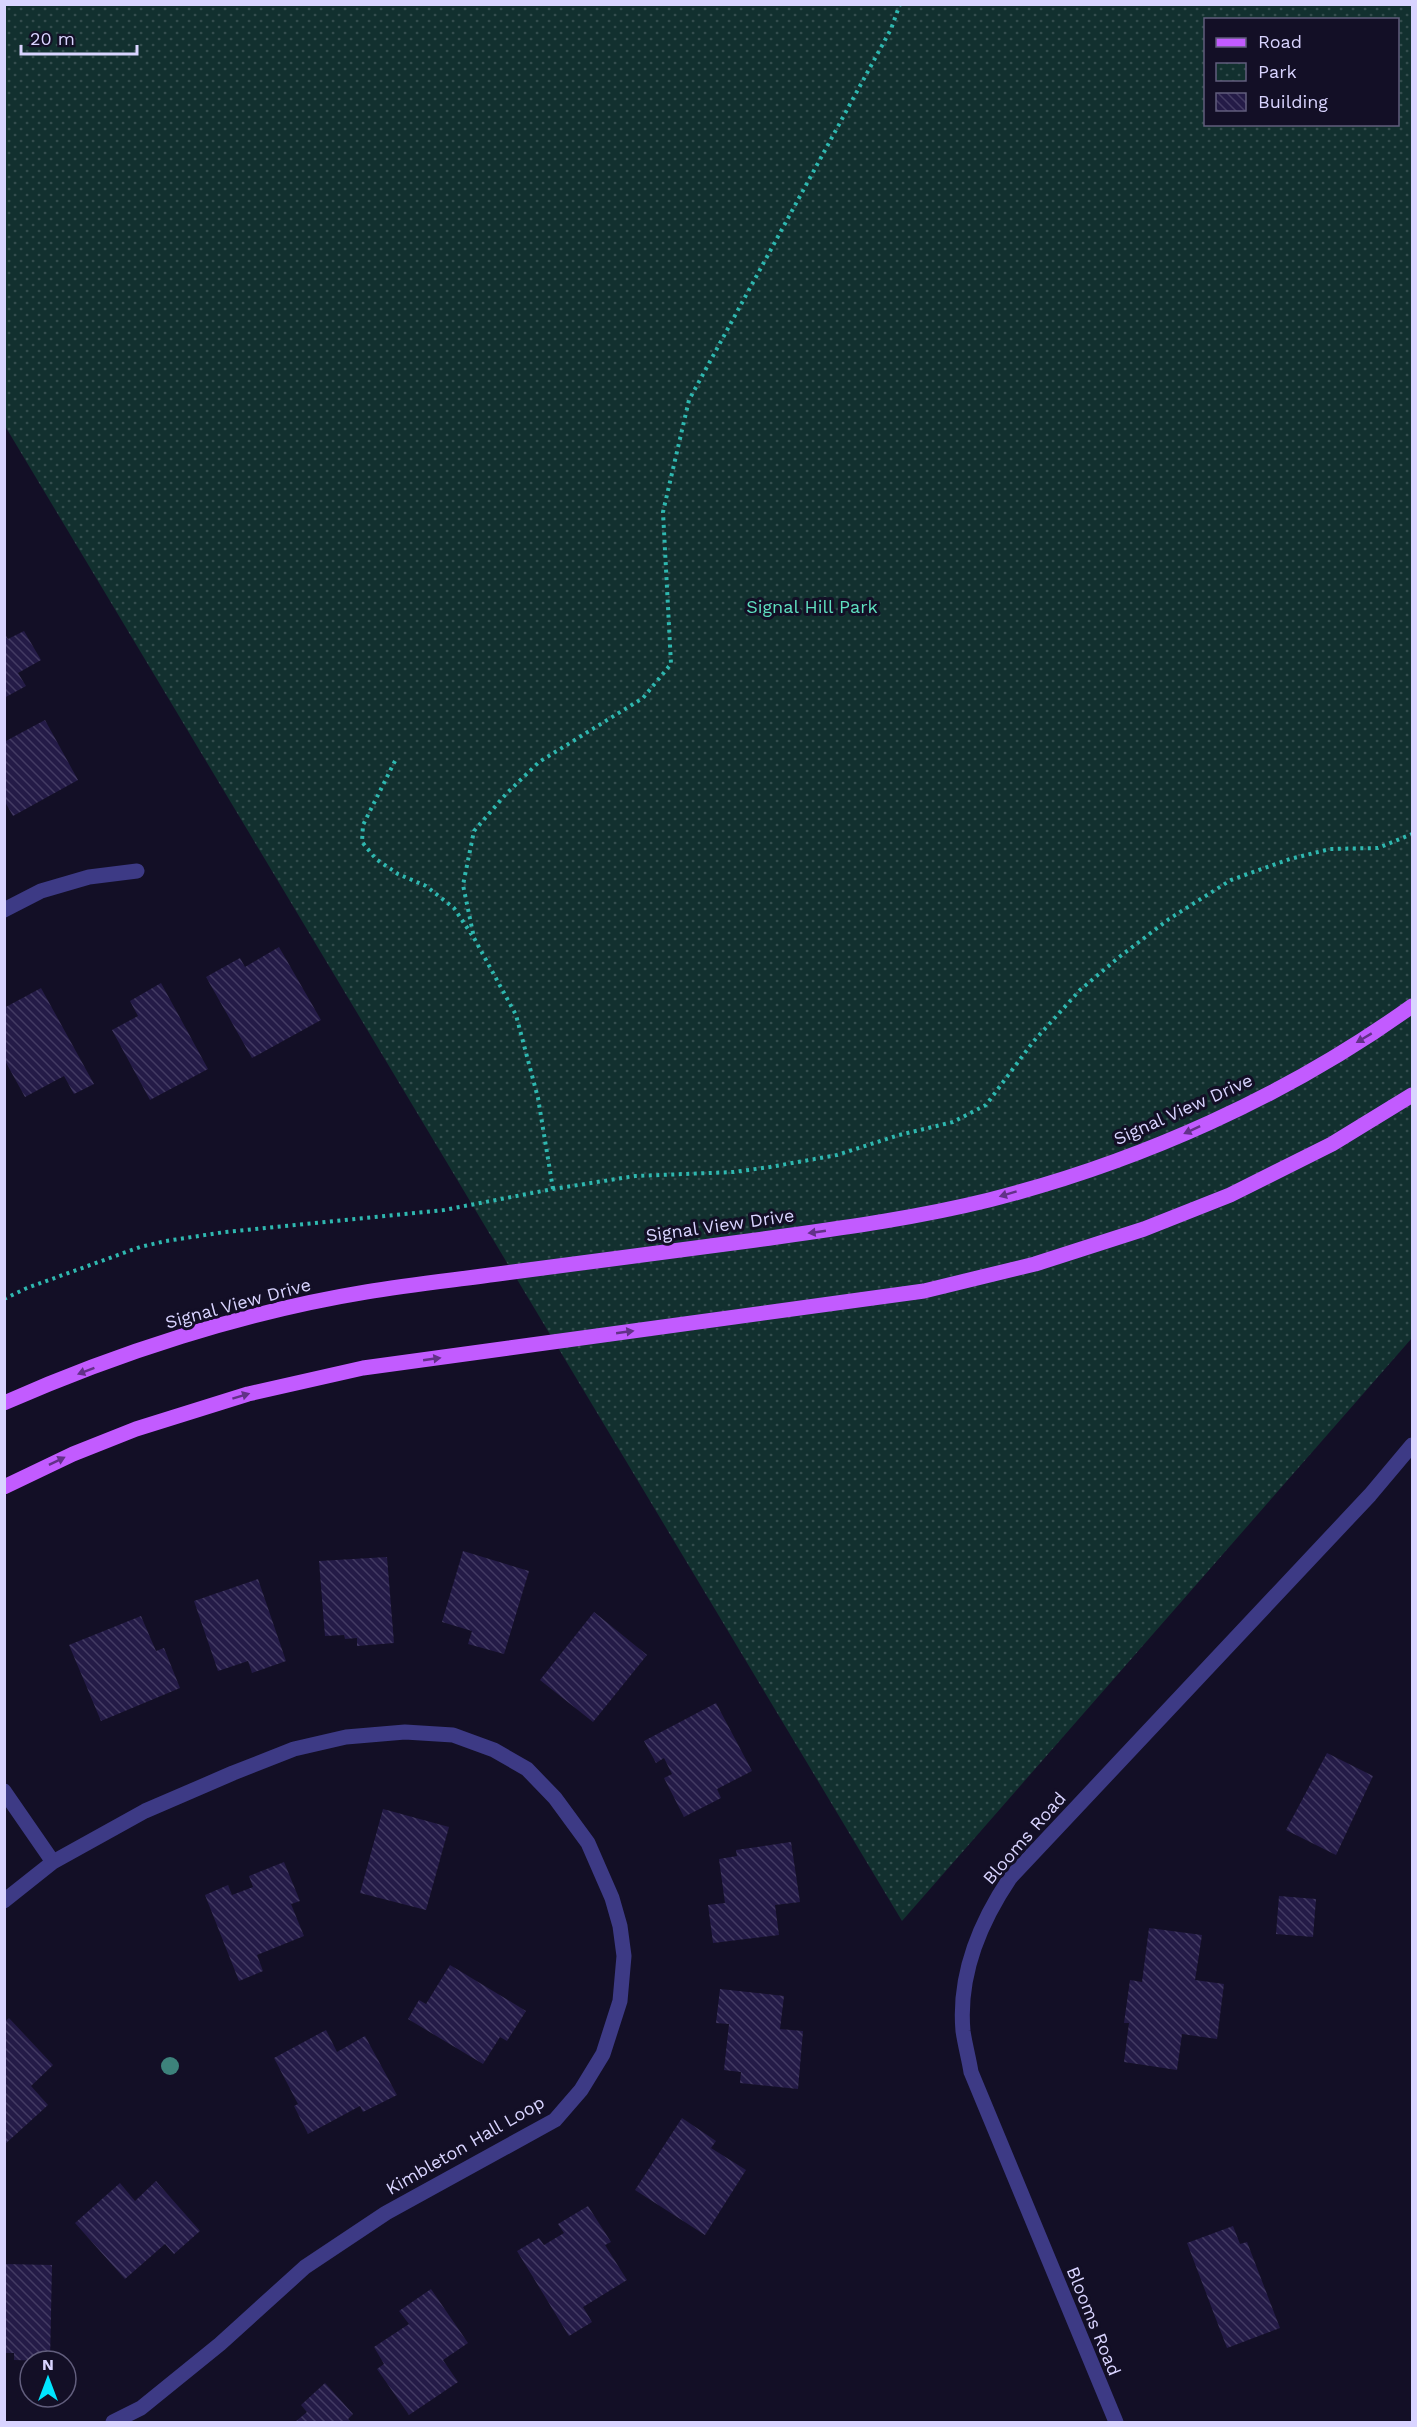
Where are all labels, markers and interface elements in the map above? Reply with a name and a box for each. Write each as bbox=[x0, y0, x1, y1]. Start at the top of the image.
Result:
scale bar bbox=[21, 18, 136, 56]
legend bbox=[1204, 18, 1399, 126]
text: 20 m bbox=[30, 28, 75, 49]
text: Road bbox=[1258, 31, 1302, 52]
text: Park bbox=[1258, 61, 1297, 82]
text: Building bbox=[1258, 91, 1328, 112]
park label: Signal Hill Park bbox=[746, 596, 878, 617]
one-way arrow bbox=[1356, 1033, 1372, 1044]
street label: Signal View Drive bbox=[1110, 1069, 1256, 1149]
one-way arrow bbox=[1182, 1125, 1200, 1135]
one-way arrow bbox=[999, 1190, 1017, 1199]
street label: Signal View Drive bbox=[644, 1204, 796, 1246]
one-way arrow bbox=[807, 1227, 826, 1236]
street label: Signal View Drive bbox=[163, 1273, 313, 1333]
one-way arrow bbox=[616, 1327, 635, 1337]
one-way arrow bbox=[422, 1354, 441, 1363]
one-way arrow bbox=[76, 1367, 94, 1377]
one-way arrow bbox=[232, 1391, 250, 1400]
one-way arrow bbox=[49, 1457, 66, 1466]
street label: Blooms Road bbox=[978, 1787, 1070, 1889]
street label: Kimbleton Hall Loop bbox=[382, 2091, 548, 2199]
street label: Blooms Road bbox=[1063, 2263, 1125, 2379]
north arrow bbox=[18, 2349, 78, 2409]
text: N bbox=[42, 2355, 54, 2374]

